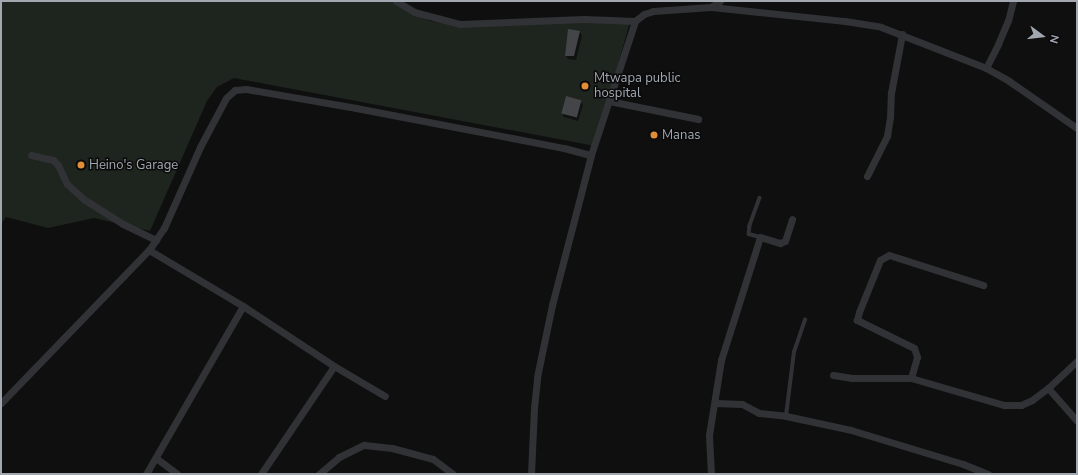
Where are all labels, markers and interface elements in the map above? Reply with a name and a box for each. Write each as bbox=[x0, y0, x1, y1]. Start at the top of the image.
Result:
north arrow bbox=[1022, 16, 1062, 56]
text: N bbox=[1046, 33, 1062, 45]
place label: Mtwapa public hospital bbox=[594, 71, 681, 102]
marker: Mtwapa public hospital bbox=[579, 80, 591, 92]
place label: Manas bbox=[662, 127, 701, 143]
marker: Manas bbox=[649, 130, 659, 140]
place label: Heino's Garage bbox=[89, 157, 178, 173]
marker: Heino's Garage bbox=[76, 160, 86, 170]

